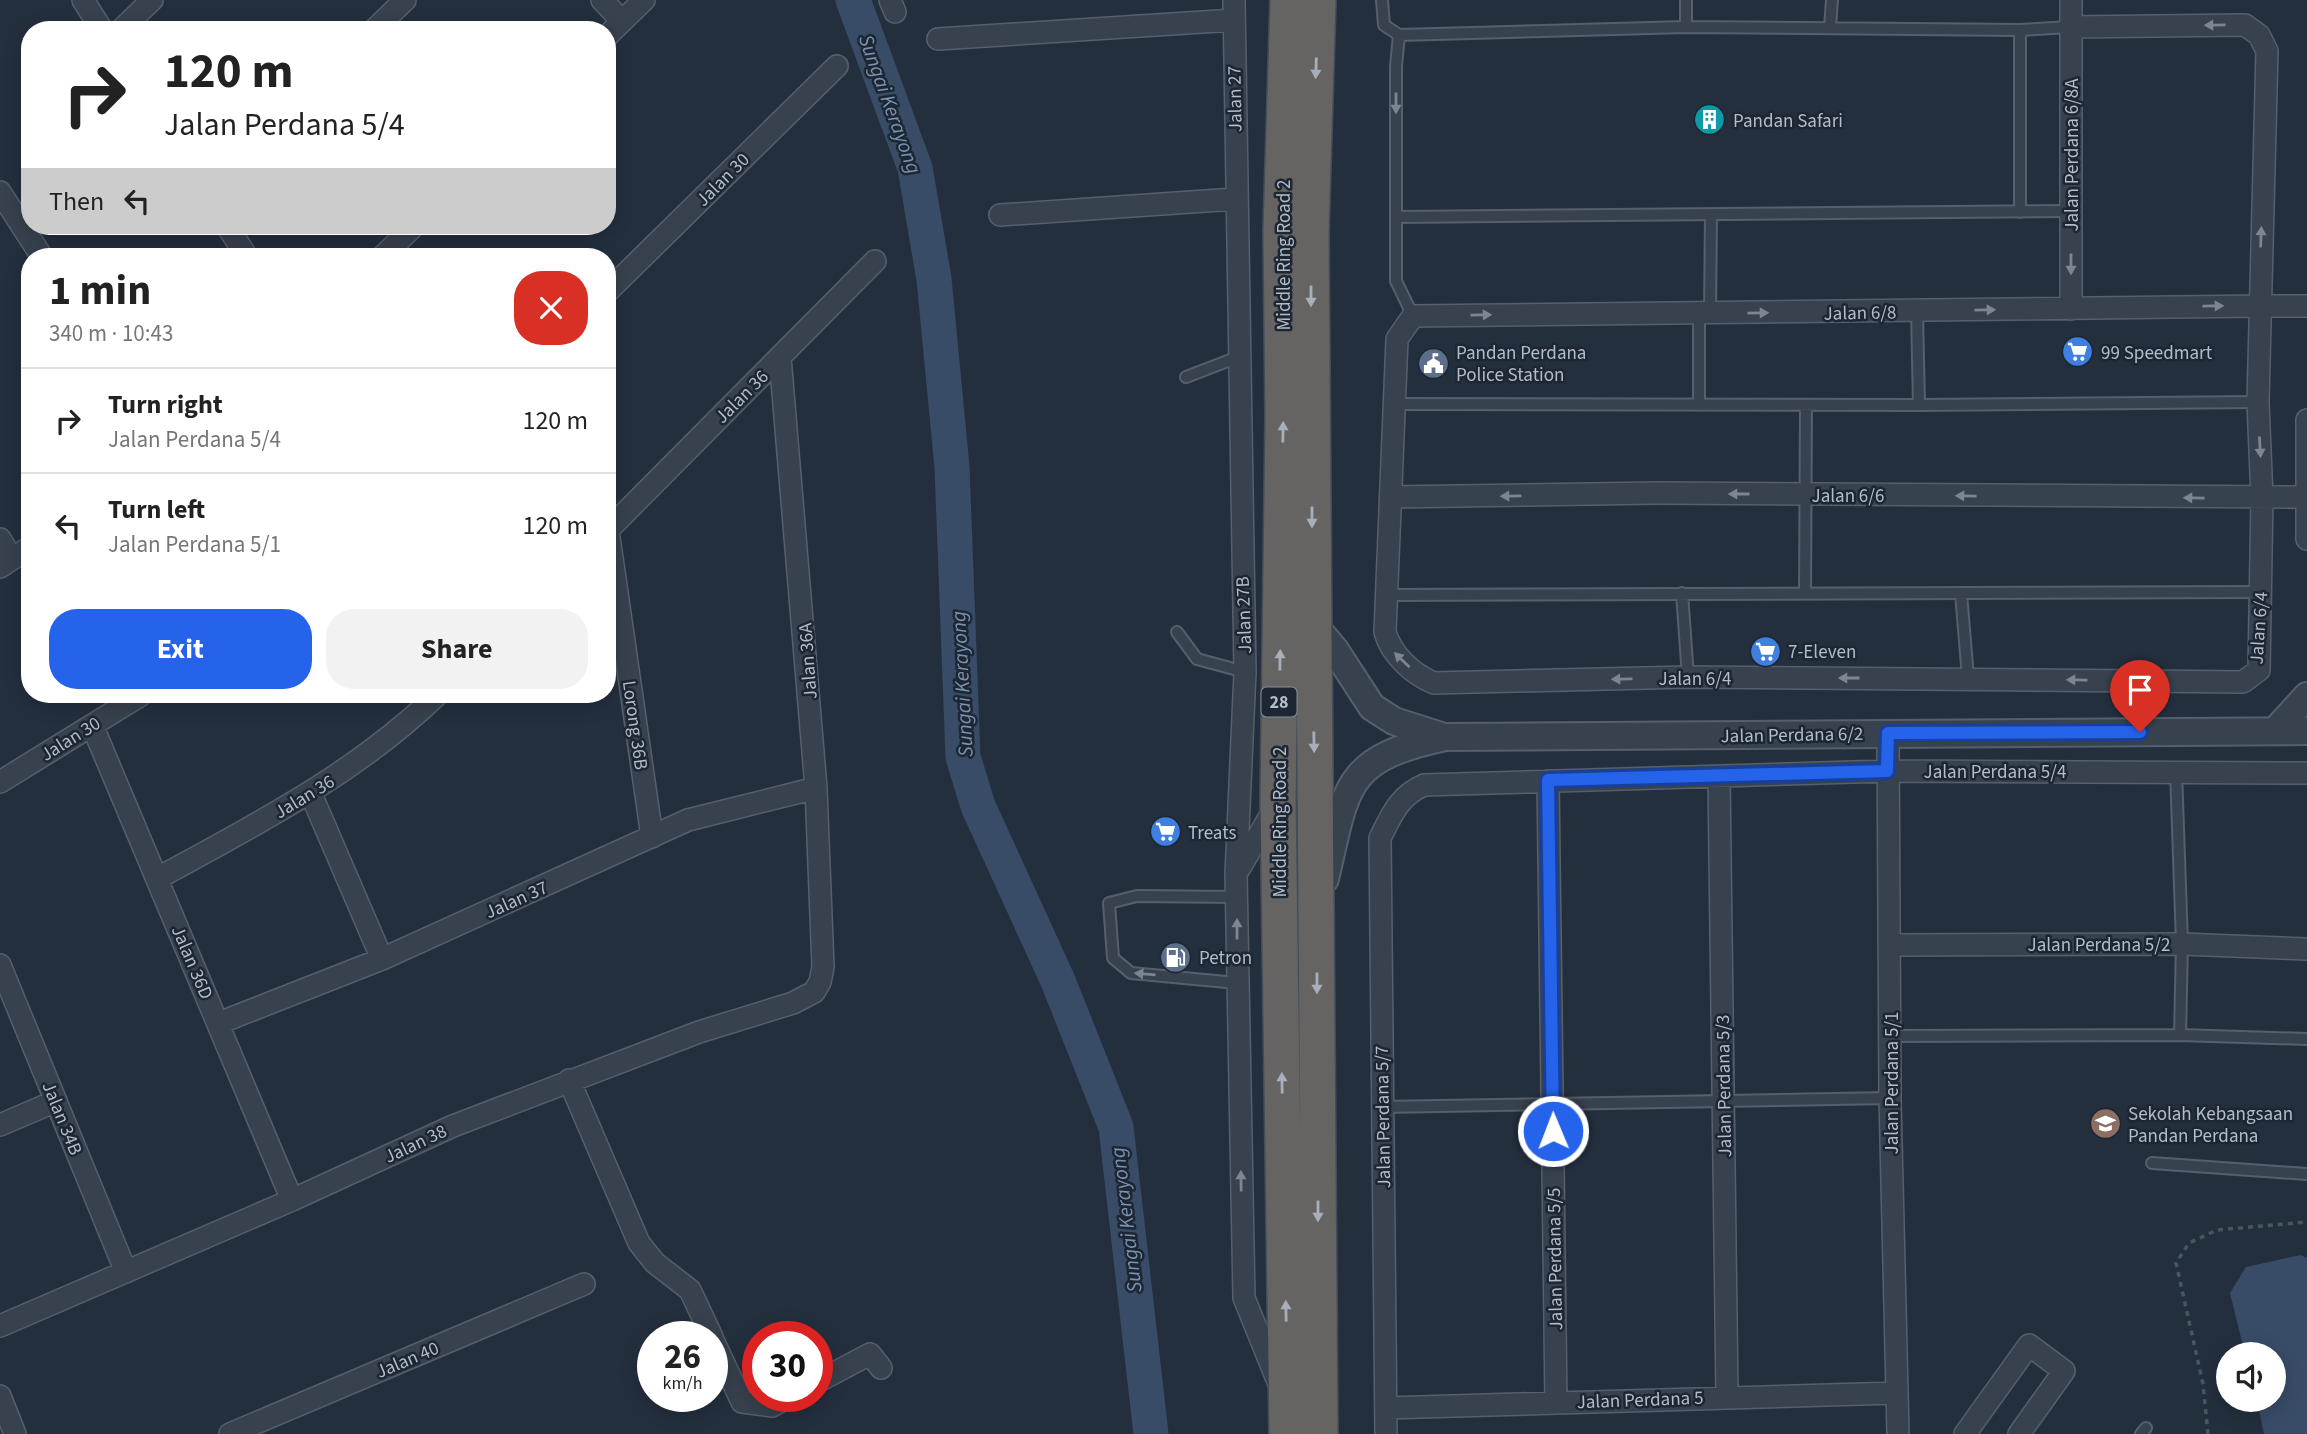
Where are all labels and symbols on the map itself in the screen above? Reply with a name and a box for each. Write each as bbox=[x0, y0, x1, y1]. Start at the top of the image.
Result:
one-way arrow bbox=[2203, 19, 2225, 31]
water label: Sungai Kerayong bbox=[851, 30, 929, 178]
one-way arrow bbox=[1311, 57, 1322, 79]
street label: Jalan 27 bbox=[1221, 66, 1250, 132]
street label: Jalan Perdana 6/8A bbox=[2059, 78, 2086, 232]
one-way arrow bbox=[1390, 93, 1402, 115]
building icon: Pandan Safari bbox=[1693, 103, 1727, 137]
place label: Pandan Safari bbox=[1733, 108, 1843, 135]
street label: Jalan 30 bbox=[690, 147, 756, 213]
street label: Middle Ring Road 2 bbox=[1271, 180, 1298, 330]
one-way arrow bbox=[2256, 226, 2267, 248]
one-way arrow bbox=[2065, 253, 2077, 275]
one-way arrow bbox=[1305, 285, 1317, 307]
street label: Jalan 6/8 bbox=[1823, 299, 1897, 328]
one-way arrow bbox=[2202, 301, 2224, 312]
one-way arrow bbox=[1975, 304, 1997, 316]
one-way arrow bbox=[1747, 307, 1769, 319]
one-way arrow bbox=[1471, 309, 1493, 321]
supermarket icon: 99 Speedmart bbox=[2061, 335, 2095, 369]
place label: Pandan Perdana Police Station bbox=[1456, 340, 1586, 389]
place label: 99 Speedmart bbox=[2101, 340, 2213, 367]
public building icon: Pandan Perdana Police Station bbox=[1416, 346, 1450, 380]
street label: Jalan 36 bbox=[709, 364, 775, 430]
one-way arrow bbox=[1277, 421, 1289, 443]
one-way arrow bbox=[2254, 436, 2265, 458]
street label: Jalan 6/6 bbox=[1812, 483, 1884, 510]
one-way arrow bbox=[1727, 488, 1749, 500]
one-way arrow bbox=[1500, 490, 1522, 501]
one-way arrow bbox=[1955, 490, 1977, 502]
one-way arrow bbox=[2182, 492, 2204, 504]
one-way arrow bbox=[1306, 506, 1318, 528]
street label: Jalan 27B bbox=[1230, 576, 1259, 654]
street label: Jalan 6/4 bbox=[2243, 591, 2276, 665]
water label: Sungai Kerayong bbox=[943, 610, 981, 758]
street label: Jalan 36A bbox=[792, 621, 825, 700]
supermarket icon: 7-Eleven bbox=[1748, 634, 1782, 668]
place label: 7-Eleven bbox=[1788, 639, 1856, 666]
one-way arrow bbox=[1274, 649, 1286, 671]
one-way arrow bbox=[1394, 651, 1411, 668]
pin bbox=[2110, 660, 2170, 732]
street label: Jalan 6/4 bbox=[1659, 666, 1731, 693]
one-way arrow bbox=[1838, 672, 1860, 684]
one-way arrow bbox=[1610, 673, 1632, 685]
one-way arrow bbox=[2065, 674, 2087, 686]
street label: Lorong 36B bbox=[615, 679, 654, 772]
road number: 28 bbox=[1262, 688, 1296, 716]
street label: Jalan 30 bbox=[36, 710, 106, 768]
street label: Jalan Perdana 6/2 bbox=[1720, 721, 1864, 750]
one-way arrow bbox=[1308, 731, 1320, 753]
street label: Middle Ring Road 2 bbox=[1267, 747, 1294, 897]
street label: Jalan Perdana 5/4 bbox=[1924, 759, 2066, 786]
street label: Jalan 36 bbox=[269, 769, 340, 826]
supermarket icon: Treats bbox=[1148, 815, 1182, 849]
place label: Treats bbox=[1188, 820, 1236, 847]
street label: Jalan 37 bbox=[481, 875, 552, 926]
one-way arrow bbox=[1231, 918, 1243, 940]
street label: Jalan 36D bbox=[164, 921, 219, 1004]
street label: Jalan Perdana 5/2 bbox=[2028, 932, 2170, 959]
fuel station icon: Petron bbox=[1159, 940, 1193, 974]
place label: Petron bbox=[1199, 945, 1252, 972]
one-way arrow bbox=[1133, 968, 1155, 979]
one-way arrow bbox=[1311, 972, 1322, 994]
street label: Jalan Perdana 5/1 bbox=[1879, 1012, 1906, 1154]
street label: Jalan Perdana 5/3 bbox=[1710, 1014, 1739, 1158]
street label: Jalan Perdana 5/7 bbox=[1369, 1045, 1398, 1189]
one-way arrow bbox=[1277, 1072, 1288, 1094]
street label: Jalan 34B bbox=[35, 1078, 89, 1159]
position arrow bbox=[1516, 1094, 1590, 1168]
place label: Sekolah Kebangsaan Pandan Perdana bbox=[2128, 1101, 2293, 1150]
school or university icon: Sekolah Kebangsaan Pandan Perdana bbox=[2088, 1107, 2122, 1141]
street label: Jalan 38 bbox=[380, 1118, 451, 1171]
water label: Sungai Kerayong bbox=[1102, 1146, 1150, 1294]
one-way arrow bbox=[1236, 1170, 1247, 1192]
street label: Jalan Perdana 5/5 bbox=[1541, 1187, 1570, 1331]
one-way arrow bbox=[1312, 1200, 1324, 1222]
one-way arrow bbox=[1280, 1300, 1292, 1322]
speed limit sign: 30 bbox=[742, 1321, 833, 1412]
street label: Jalan 40 bbox=[372, 1335, 443, 1386]
street label: Jalan Perdana 5 bbox=[1576, 1385, 1704, 1416]

